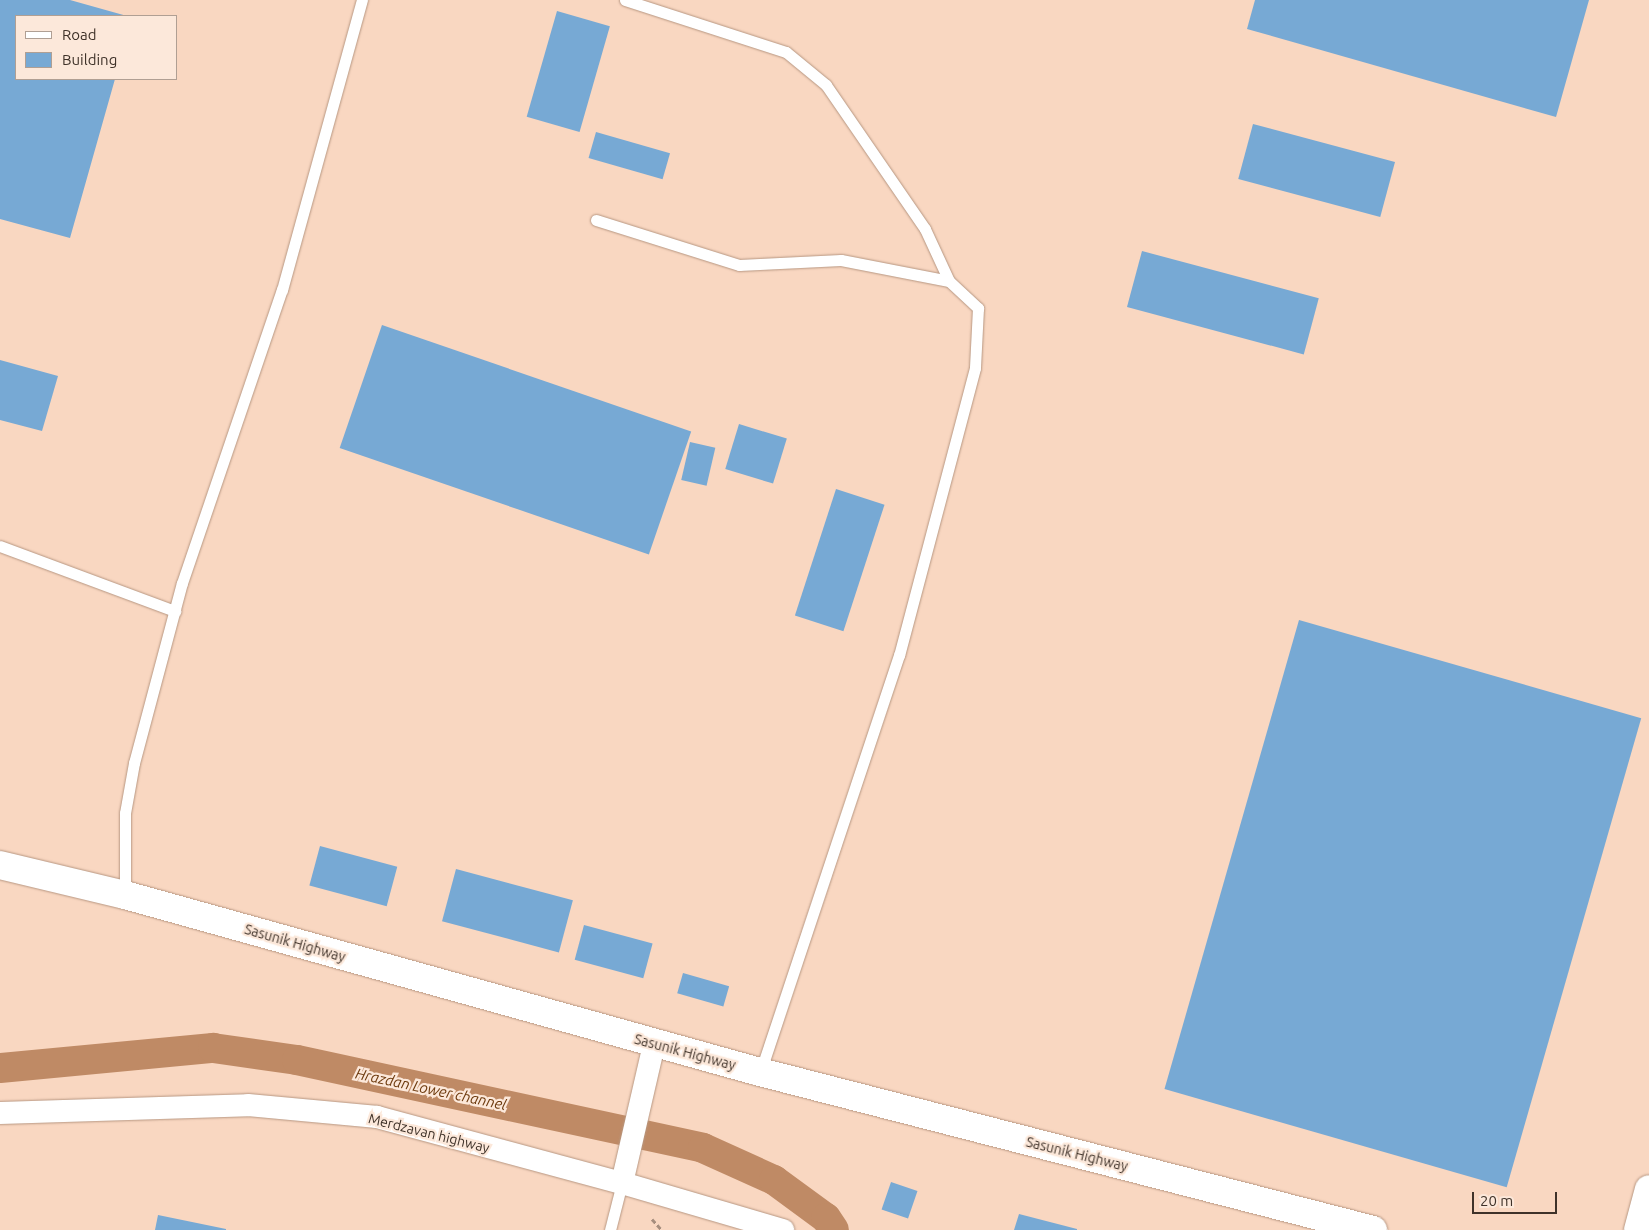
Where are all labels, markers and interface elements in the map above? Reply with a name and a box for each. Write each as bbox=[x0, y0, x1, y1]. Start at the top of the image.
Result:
legend bbox=[15, 15, 178, 80]
text: Road bbox=[62, 26, 97, 43]
text: Building bbox=[62, 51, 117, 68]
street label: Sasunik Highway bbox=[243, 921, 347, 965]
street label: Sasunik Highway bbox=[632, 1030, 738, 1074]
water label: Hrazdan Lower channel bbox=[354, 1064, 508, 1114]
street label: Merdzavan highway bbox=[367, 1110, 491, 1156]
street label: Sasunik Highway bbox=[1024, 1133, 1130, 1175]
scale bar bbox=[1474, 1182, 1559, 1214]
text: 20 m bbox=[1480, 1192, 1513, 1209]

